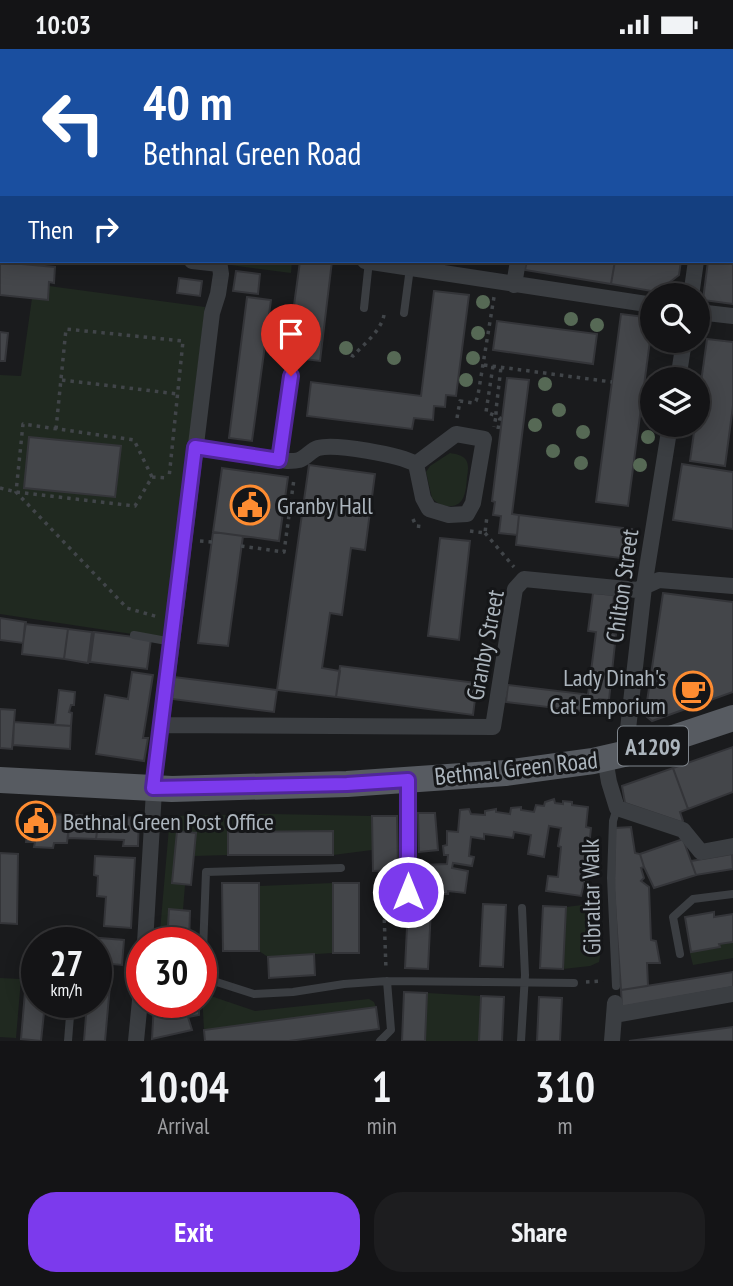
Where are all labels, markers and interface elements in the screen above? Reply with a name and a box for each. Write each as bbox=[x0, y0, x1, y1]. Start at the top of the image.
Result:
text: 10:03 bbox=[35, 8, 91, 41]
text: 40 m bbox=[143, 70, 232, 134]
icon: left bbox=[28, 77, 119, 168]
text: Bethnal Green Road bbox=[143, 132, 361, 174]
icon: right bbox=[87, 210, 125, 248]
text: Then bbox=[28, 213, 73, 246]
map controls bbox=[640, 283, 710, 437]
button: search bbox=[640, 283, 710, 353]
pin bbox=[261, 304, 321, 376]
icon: arrive bbox=[272, 315, 310, 353]
button: layers bbox=[640, 367, 710, 437]
public building icon: Granby Hall bbox=[229, 484, 271, 526]
place label: Granby Hall bbox=[277, 490, 373, 521]
street label: Chilton Street bbox=[599, 527, 645, 645]
street label: Granby Street bbox=[459, 587, 511, 703]
place label: Lady Dinah's Cat Emporium bbox=[549, 662, 666, 721]
cafe icon: Lady Dinah's Cat Emporium bbox=[672, 670, 714, 712]
road number: A1209 bbox=[618, 727, 688, 765]
street label: Bethnal Green Road bbox=[433, 744, 599, 792]
public building icon: Bethnal Green Post Office bbox=[15, 800, 57, 842]
place label: Bethnal Green Post Office bbox=[63, 806, 274, 837]
street label: Gibraltar Walk bbox=[574, 838, 608, 956]
position arrow bbox=[371, 855, 445, 929]
speed limit sign: 30 bbox=[126, 927, 217, 1018]
text: 27 bbox=[50, 940, 83, 986]
text: km/h bbox=[51, 978, 82, 1001]
text: 10:04 bbox=[138, 1059, 229, 1114]
text: 1 bbox=[372, 1059, 392, 1114]
text: 310 bbox=[535, 1059, 595, 1114]
text: Arrival bbox=[157, 1111, 209, 1140]
text: min bbox=[367, 1111, 397, 1140]
text: m bbox=[557, 1111, 572, 1140]
button: Exit bbox=[28, 1192, 360, 1272]
button: Share bbox=[374, 1192, 705, 1272]

